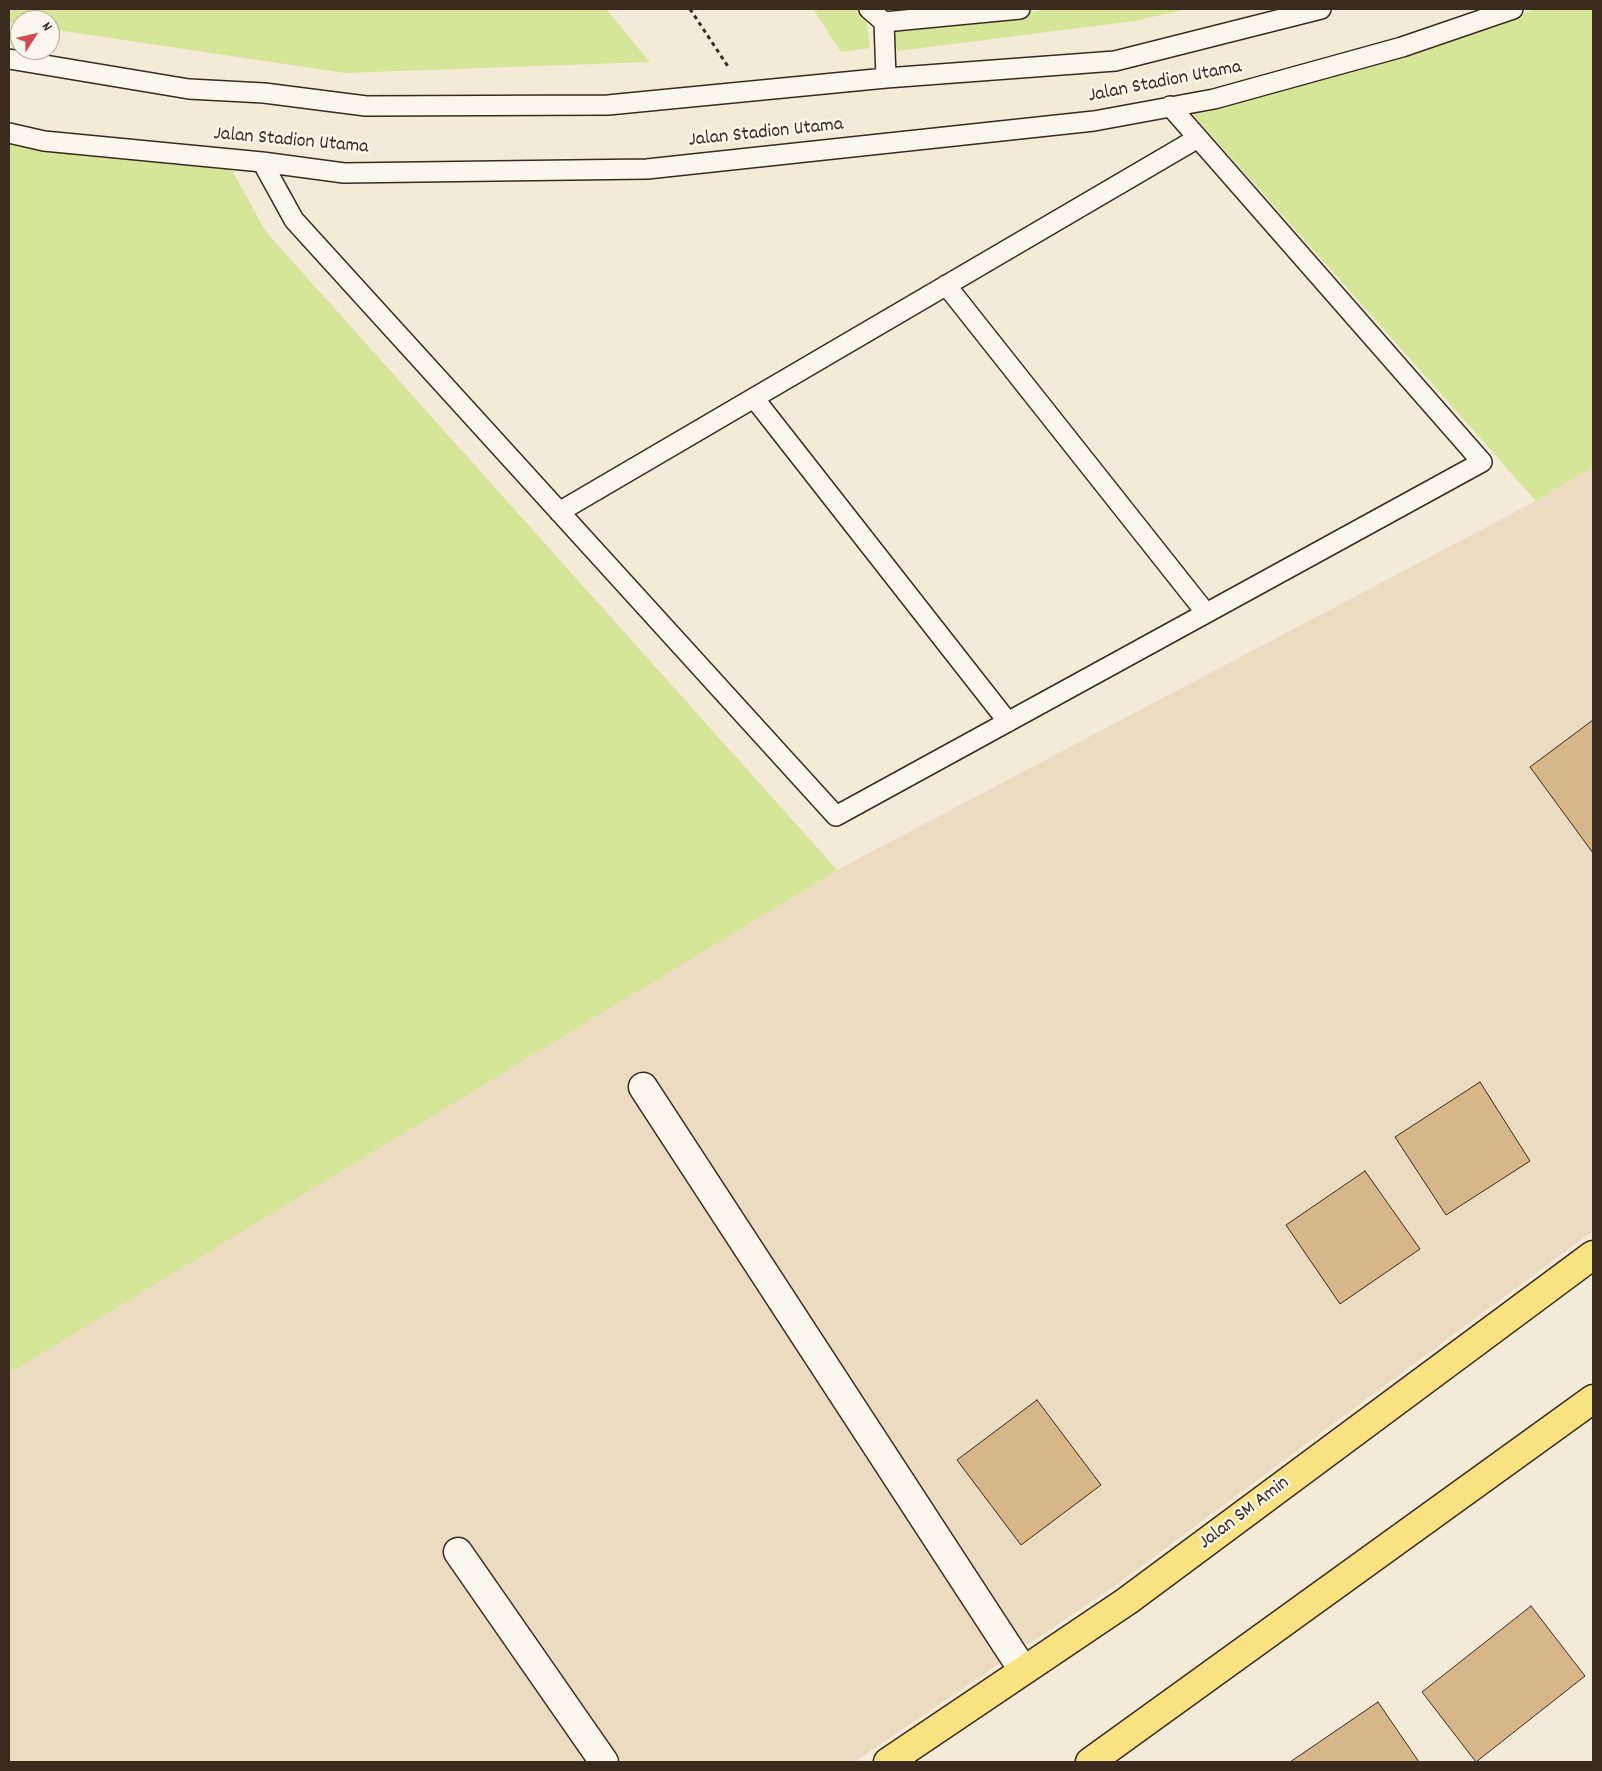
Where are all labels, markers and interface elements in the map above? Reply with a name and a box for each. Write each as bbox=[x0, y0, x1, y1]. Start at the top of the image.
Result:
north arrow bbox=[10, 10, 60, 60]
text: N bbox=[36, 18, 57, 36]
street label: Jalan Stadion Utama bbox=[1086, 56, 1244, 110]
street label: Jalan Stadion Utama bbox=[687, 114, 845, 154]
street label: Jalan Stadion Utama bbox=[213, 123, 369, 161]
street label: Jalan SM Amin bbox=[1195, 1472, 1295, 1556]

